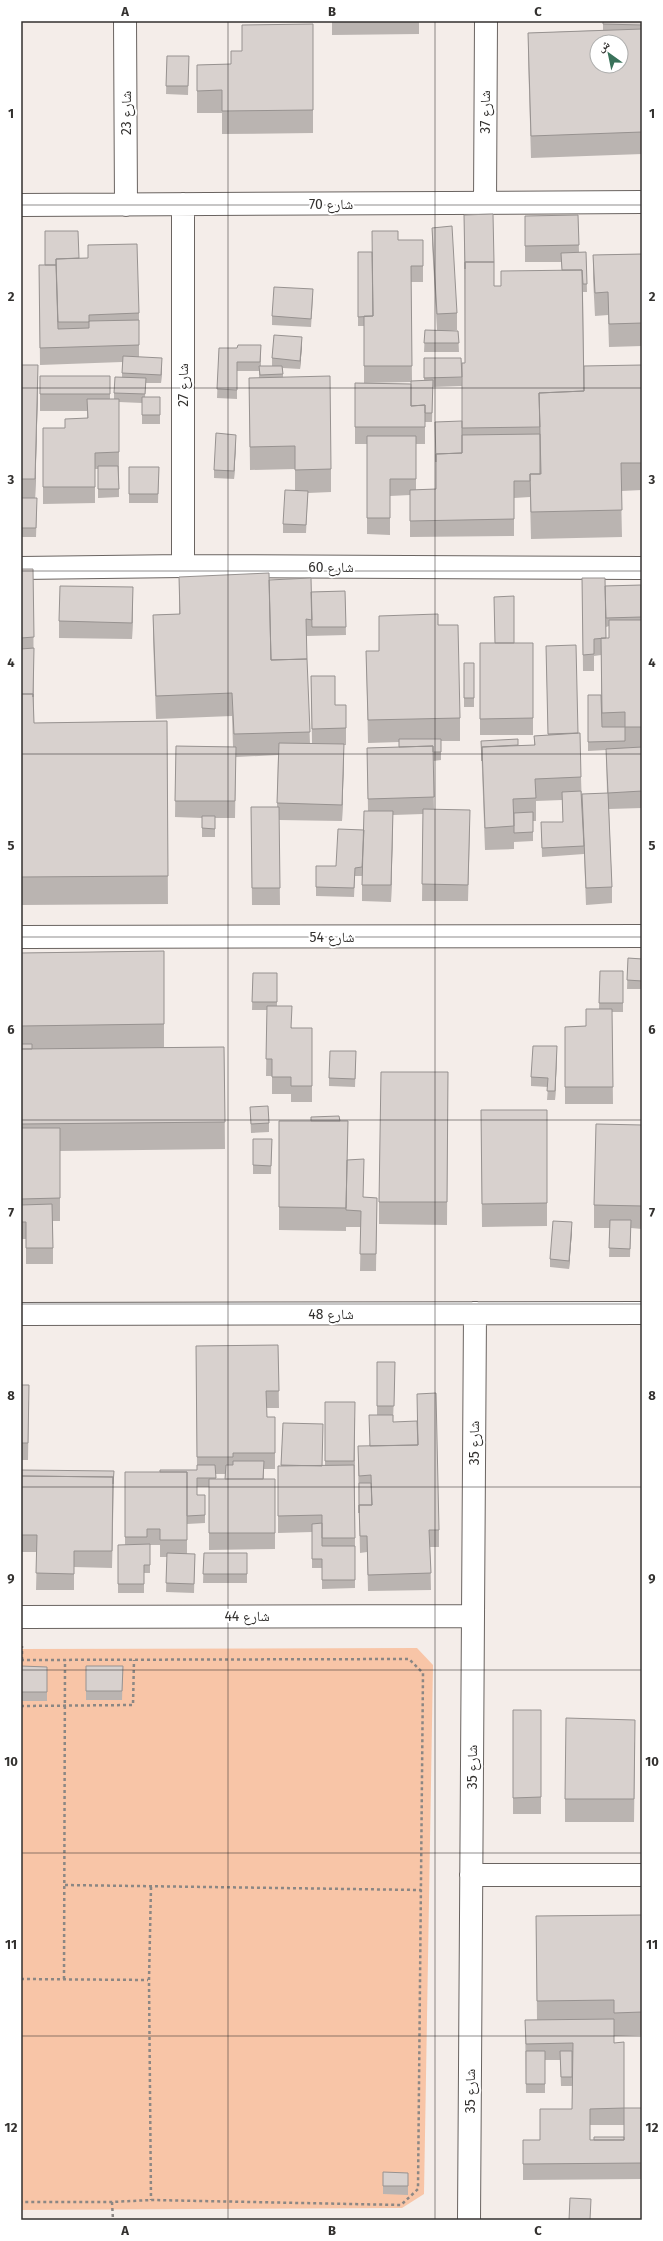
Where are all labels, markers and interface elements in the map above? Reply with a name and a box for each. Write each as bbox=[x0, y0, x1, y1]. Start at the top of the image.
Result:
text: A bbox=[120, 4, 129, 19]
text: B bbox=[328, 4, 336, 19]
text: C bbox=[534, 4, 542, 19]
north arrow bbox=[589, 34, 629, 74]
text: ش bbox=[595, 37, 613, 56]
street label: شارع 37 bbox=[477, 90, 495, 134]
street label: شارع 23 bbox=[118, 91, 136, 135]
text: 1 bbox=[8, 106, 14, 121]
text: 1 bbox=[649, 106, 655, 121]
street label: شارع 70 bbox=[309, 196, 353, 214]
text: 2 bbox=[8, 289, 15, 304]
text: 2 bbox=[649, 289, 656, 304]
street label: شارع 27 bbox=[175, 363, 193, 407]
text: 3 bbox=[7, 472, 15, 487]
text: 3 bbox=[648, 472, 656, 487]
street label: شارع 60 bbox=[308, 559, 354, 577]
text: 4 bbox=[7, 655, 15, 670]
text: 4 bbox=[648, 655, 656, 670]
text: 5 bbox=[8, 838, 15, 853]
text: 5 bbox=[649, 838, 656, 853]
street label: شارع 54 bbox=[310, 929, 354, 947]
text: 6 bbox=[7, 1022, 15, 1037]
text: 6 bbox=[648, 1022, 656, 1037]
text: 7 bbox=[8, 1205, 14, 1220]
text: 7 bbox=[649, 1205, 655, 1220]
street label: شارع 48 bbox=[308, 1306, 354, 1324]
text: 8 bbox=[7, 1388, 15, 1403]
text: 8 bbox=[648, 1388, 656, 1403]
street label: شارع 35 bbox=[466, 1421, 484, 1465]
text: 9 bbox=[7, 1571, 15, 1586]
text: 9 bbox=[648, 1571, 656, 1586]
street label: شارع 44 bbox=[224, 1608, 270, 1626]
street label: شارع 35 bbox=[464, 1745, 482, 1789]
text: 10 bbox=[4, 1754, 18, 1769]
text: 10 bbox=[645, 1754, 659, 1769]
text: 11 bbox=[5, 1937, 17, 1952]
text: 11 bbox=[646, 1937, 658, 1952]
street label: شارع 35 bbox=[462, 2069, 480, 2113]
text: 12 bbox=[5, 2120, 18, 2135]
text: 12 bbox=[646, 2120, 659, 2135]
text: A bbox=[120, 2223, 129, 2238]
text: B bbox=[328, 2223, 336, 2238]
text: C bbox=[534, 2223, 542, 2238]

